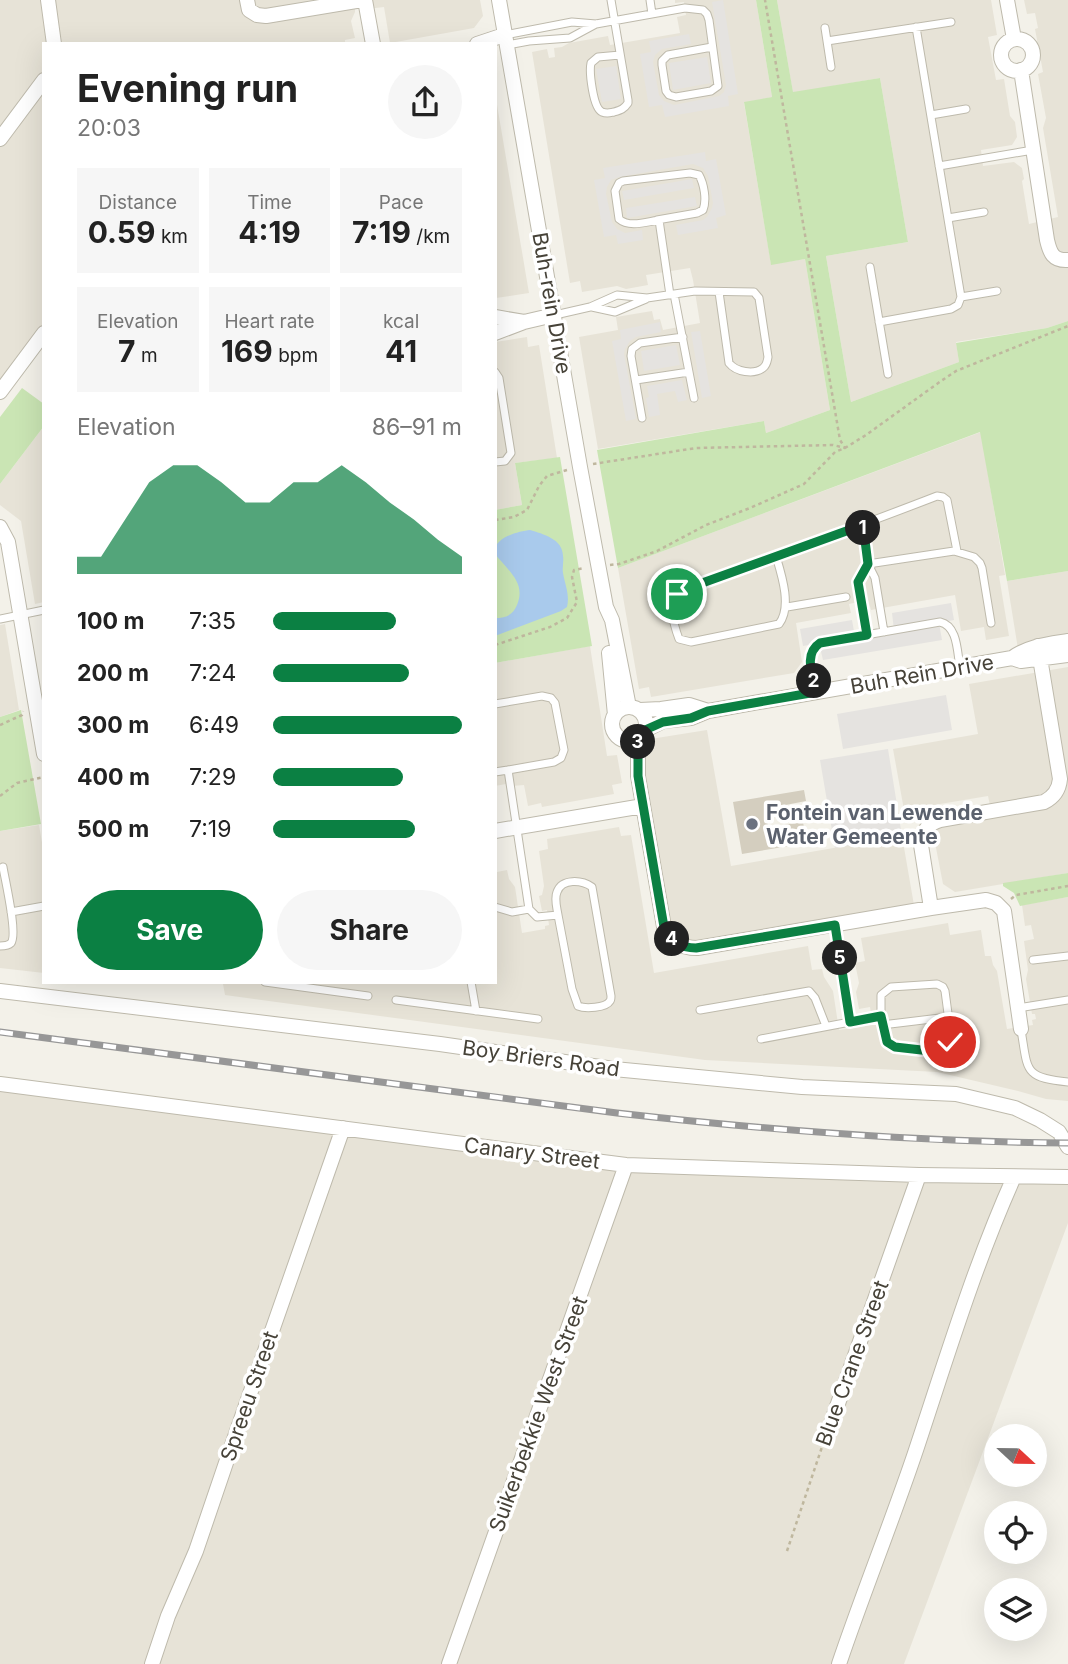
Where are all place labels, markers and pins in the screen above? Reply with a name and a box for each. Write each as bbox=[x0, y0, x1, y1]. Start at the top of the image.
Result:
pin: 1 bbox=[846, 510, 880, 546]
pin bbox=[647, 564, 707, 624]
pin: 2 bbox=[796, 664, 832, 698]
pin: 3 bbox=[620, 724, 656, 760]
place label: Fontein van Lewende Water Gemeente bbox=[766, 800, 983, 849]
marker: Fontein van Lewende Water Gemeente bbox=[744, 816, 760, 832]
pin: 4 bbox=[654, 922, 690, 956]
pin: 5 bbox=[822, 940, 858, 976]
pin bbox=[920, 1012, 980, 1072]

